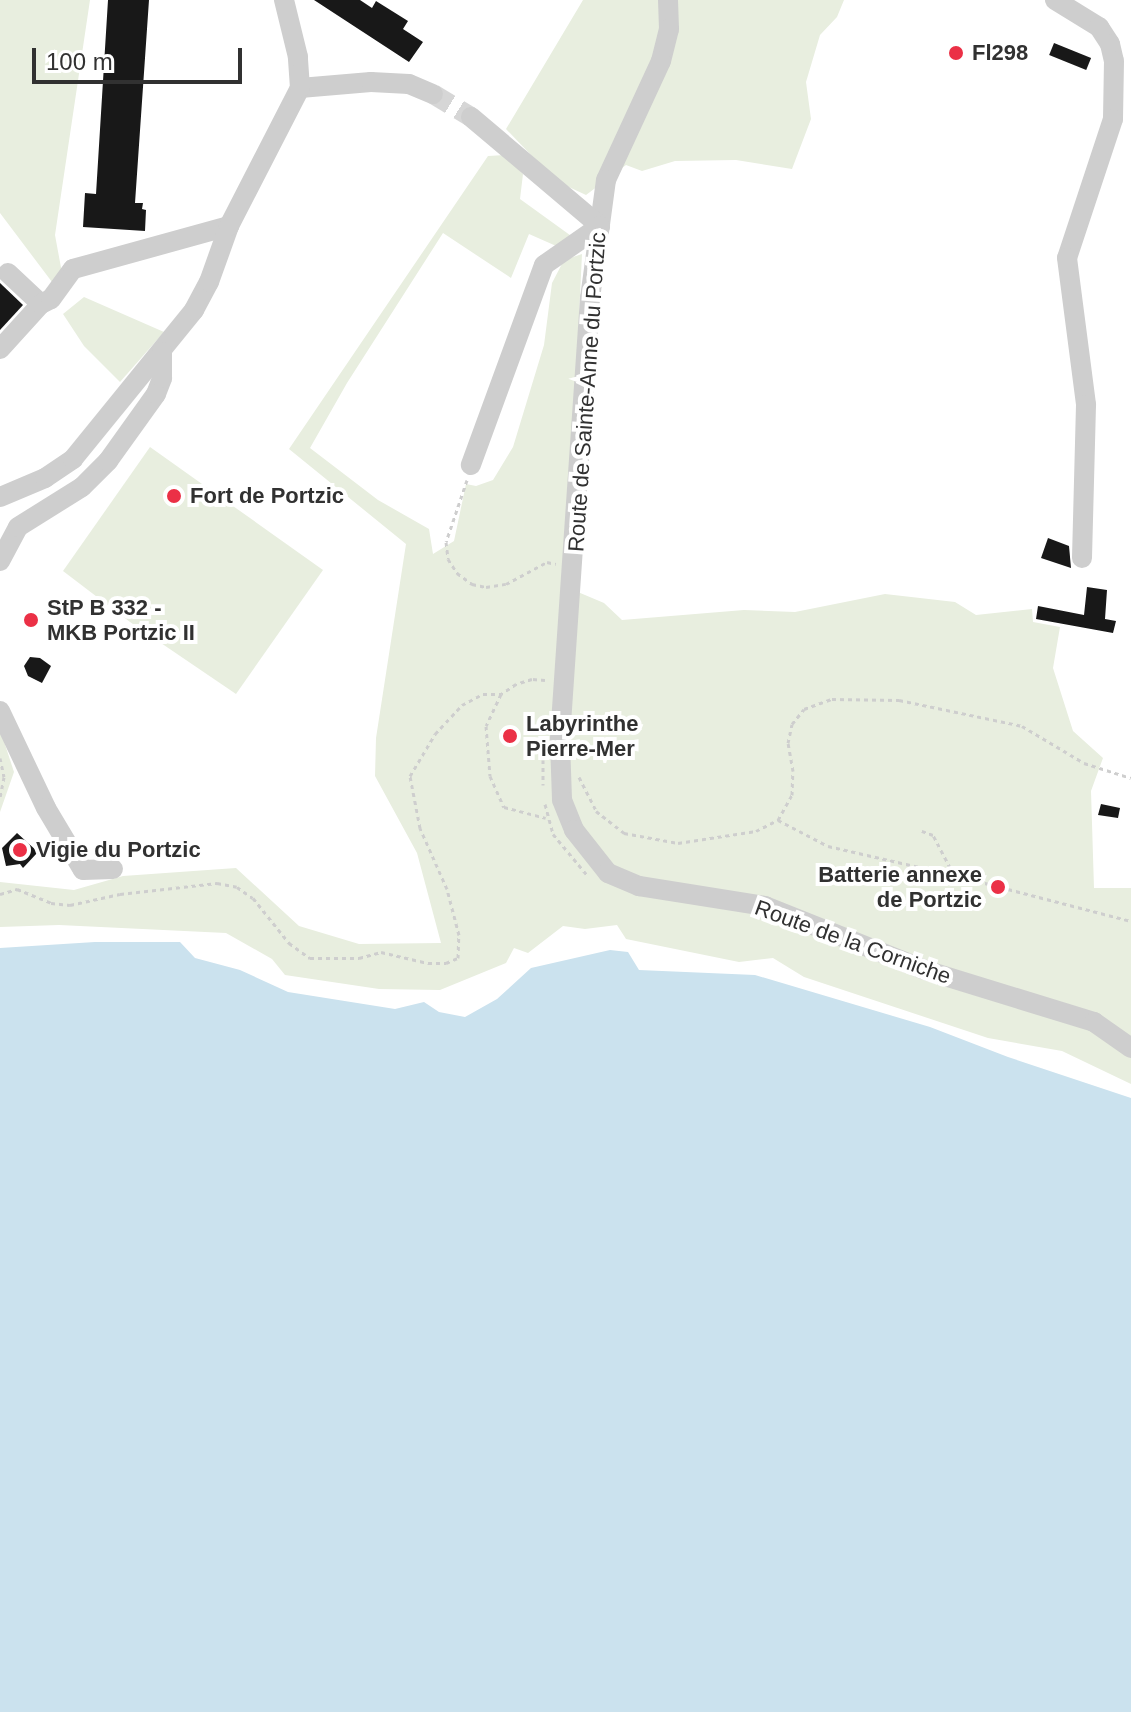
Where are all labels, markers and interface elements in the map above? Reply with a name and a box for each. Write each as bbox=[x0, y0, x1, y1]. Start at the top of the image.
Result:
scale bar bbox=[36, 32, 246, 82]
place label: Fl298 bbox=[972, 40, 1028, 66]
marker: Fl298 bbox=[947, 44, 965, 62]
text: 100 m bbox=[46, 48, 113, 75]
street label: Route de Sainte-Anne du Portzic bbox=[563, 231, 611, 553]
place label: Fort de Portzic bbox=[190, 483, 344, 509]
marker: Fort de Portzic bbox=[165, 487, 183, 505]
place label: StP B 332 - MKB Portzic II bbox=[47, 594, 195, 646]
marker: StP B 332 - MKB Portzic II bbox=[22, 611, 40, 629]
place label: Labyrinthe Pierre-Mer bbox=[526, 710, 638, 762]
marker: Labyrinthe Pierre-Mer bbox=[501, 727, 519, 745]
place label: Vigie du Portzic bbox=[36, 837, 201, 863]
marker: Vigie du Portzic bbox=[11, 841, 29, 859]
place label: Batterie annexe de Portzic bbox=[818, 861, 982, 912]
marker: Batterie annexe de Portzic bbox=[989, 878, 1007, 896]
street label: Route de la Corniche bbox=[751, 894, 955, 990]

